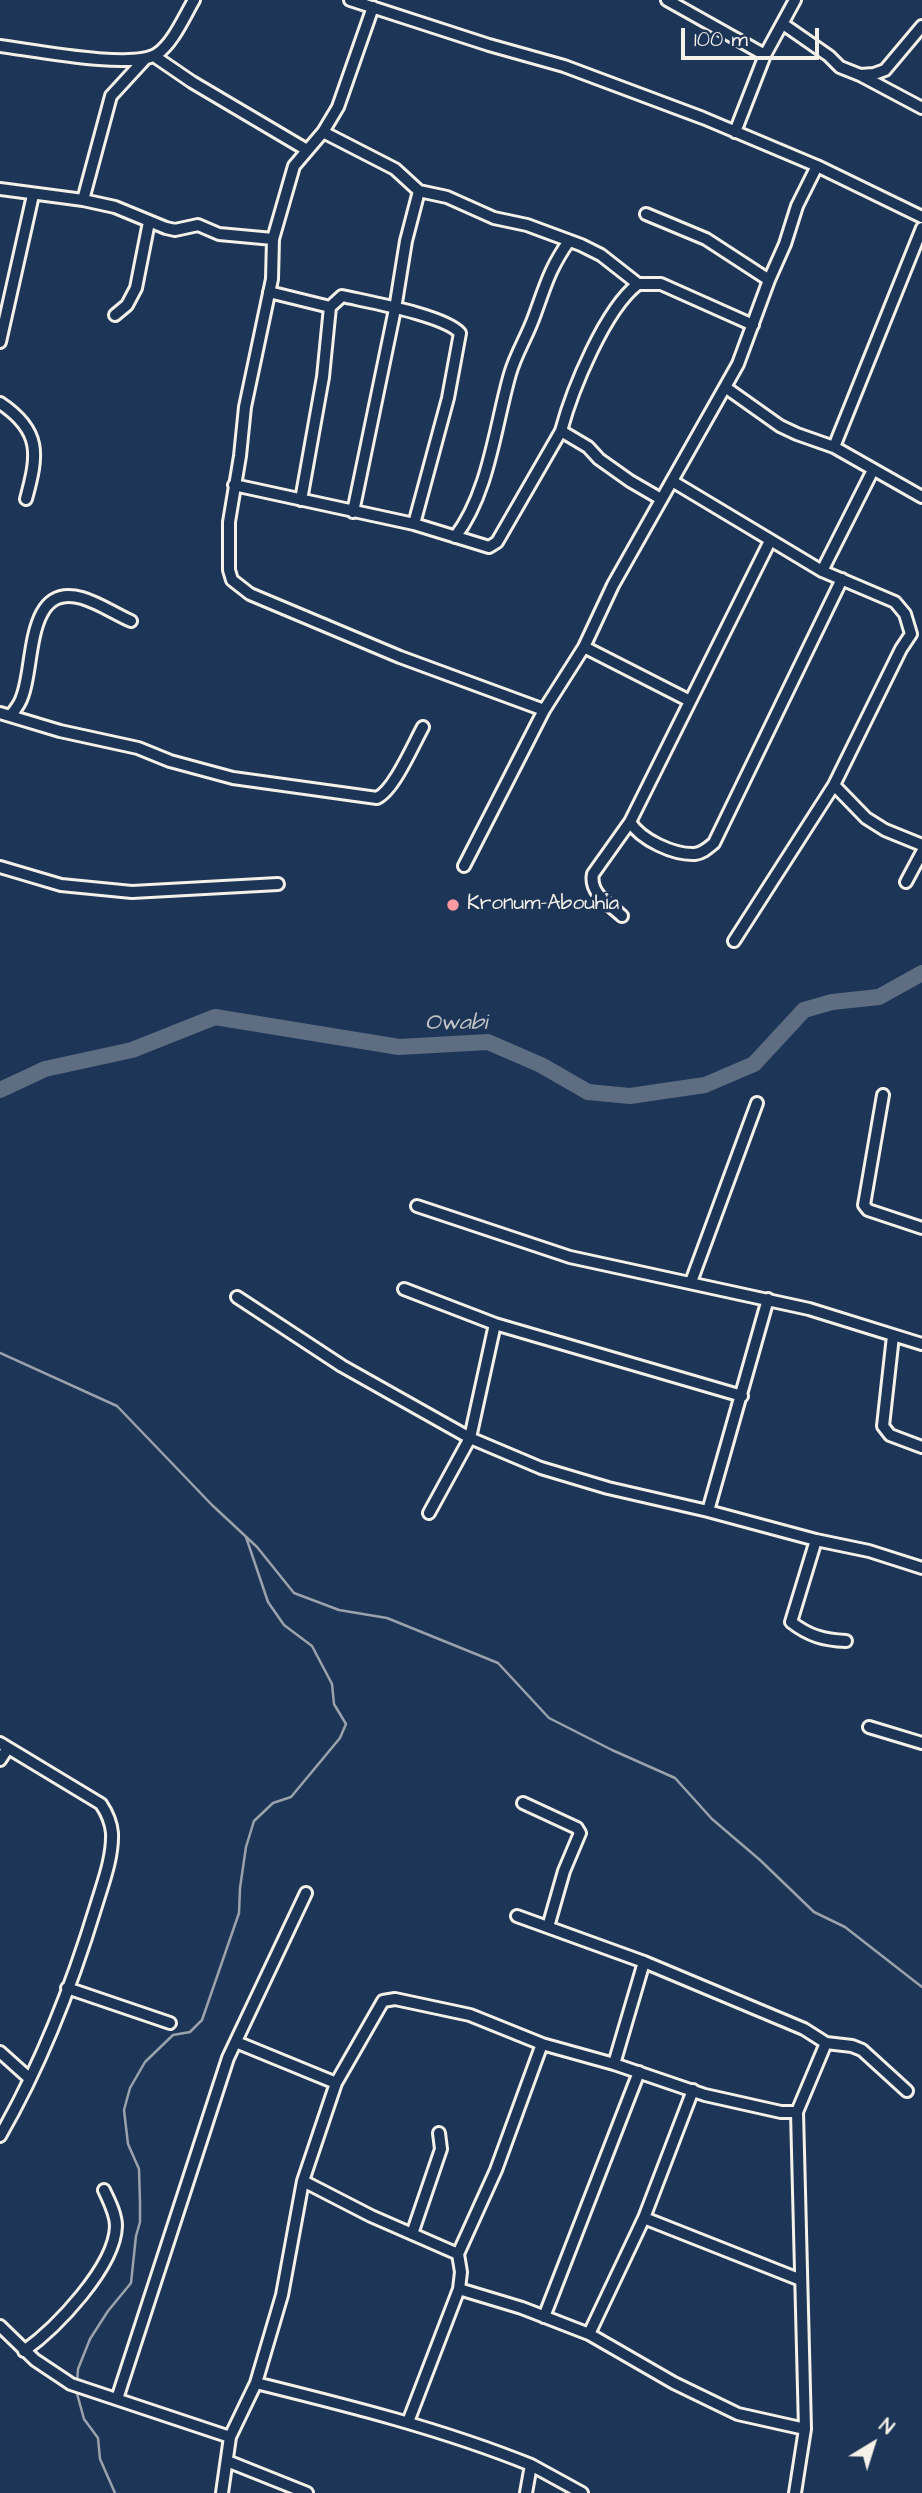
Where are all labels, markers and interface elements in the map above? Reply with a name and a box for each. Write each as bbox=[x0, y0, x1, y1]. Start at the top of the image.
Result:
scale bar bbox=[684, 14, 822, 58]
text: 100 m bbox=[694, 25, 748, 54]
place label: Kronum-Abouhia bbox=[467, 892, 619, 918]
marker: Kronum-Abouhia bbox=[445, 897, 461, 913]
water label: Owabi bbox=[425, 1010, 487, 1038]
north arrow bbox=[838, 2409, 908, 2479]
text: N bbox=[873, 2413, 899, 2441]

